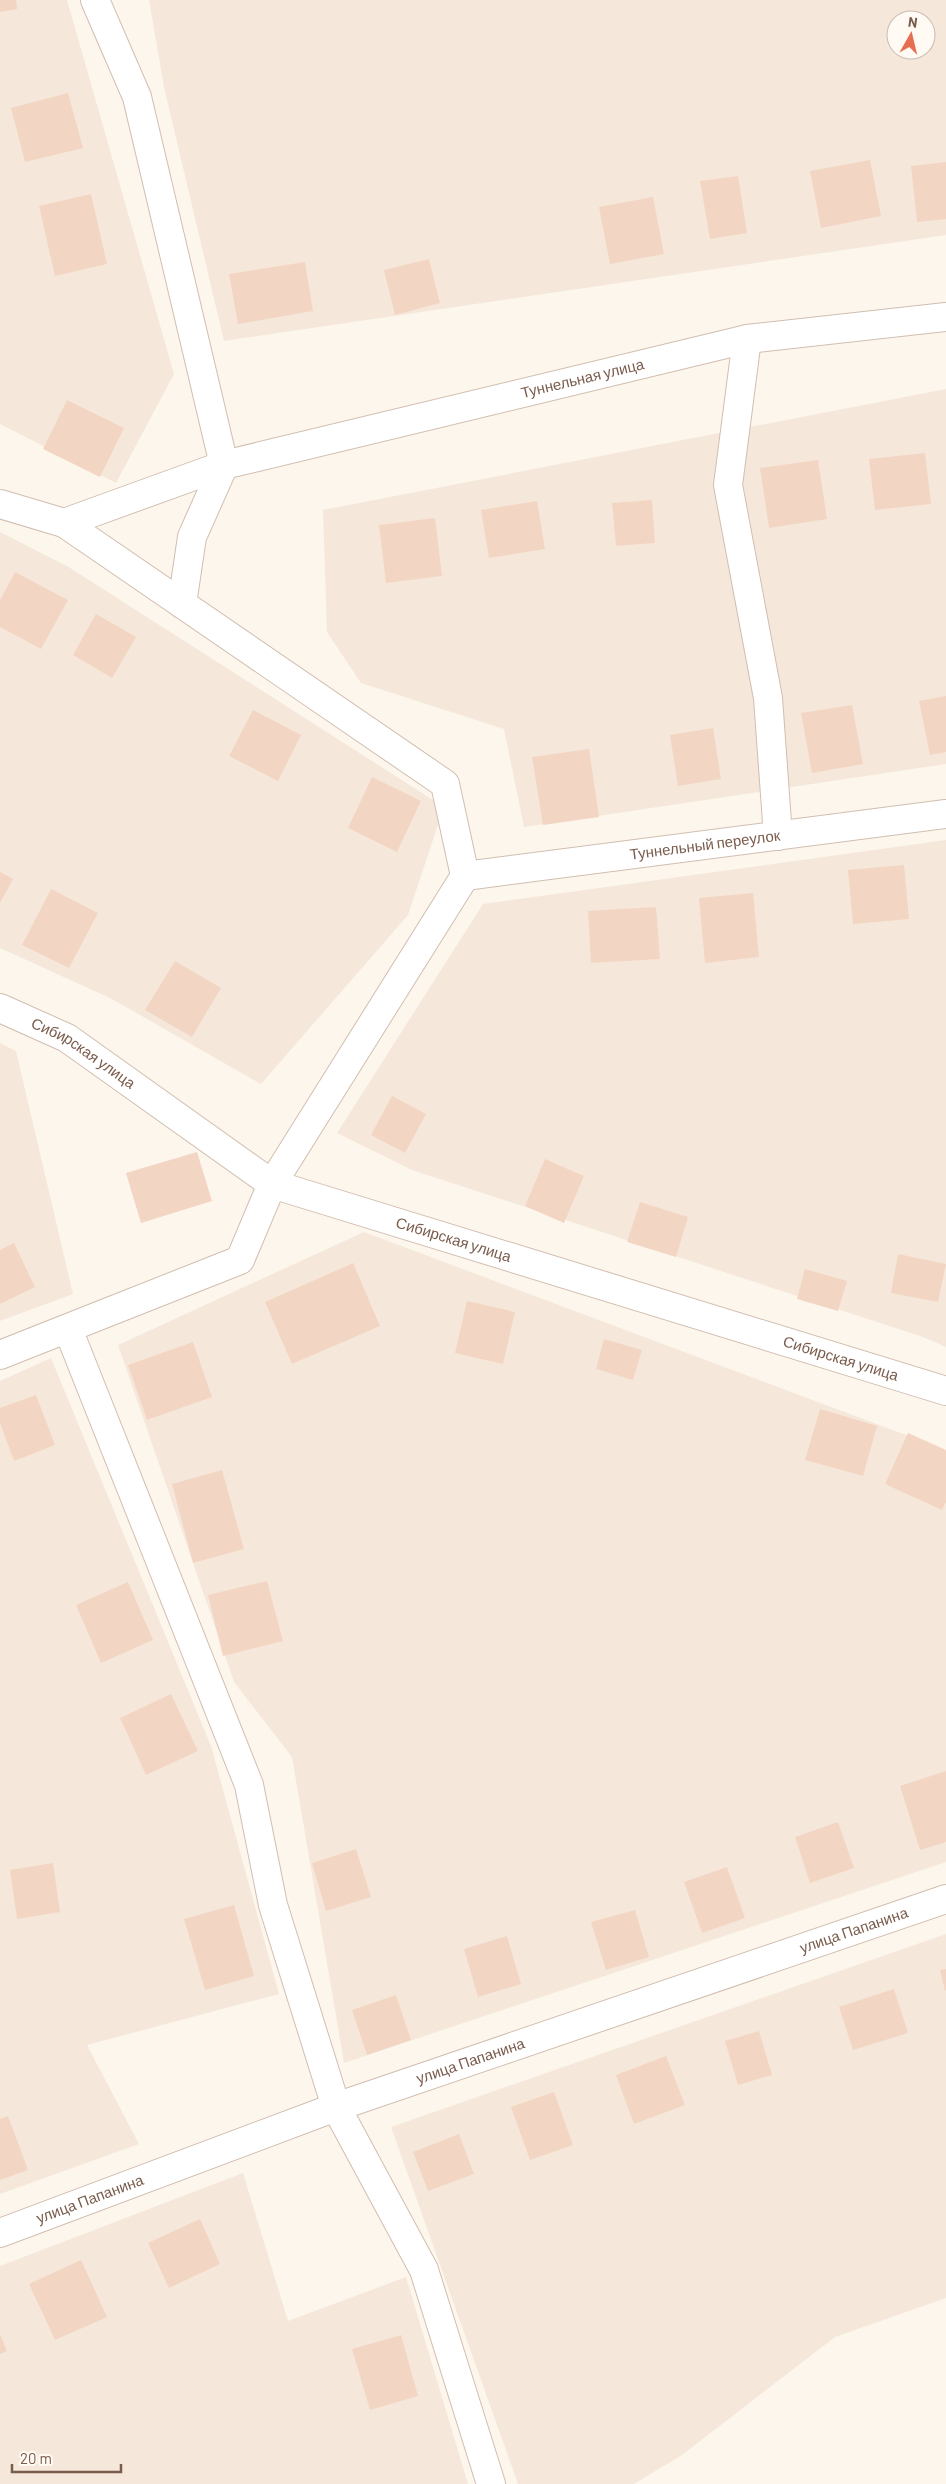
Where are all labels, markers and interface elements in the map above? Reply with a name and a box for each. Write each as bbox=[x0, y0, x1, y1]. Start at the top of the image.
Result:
north arrow bbox=[886, 10, 936, 60]
text: N bbox=[907, 13, 919, 31]
street label: Туннельная улица bbox=[519, 354, 646, 401]
street label: Туннельный переулок bbox=[629, 825, 782, 863]
street label: Сибирская улица bbox=[29, 1013, 140, 1092]
street label: Сибирская улица bbox=[394, 1213, 514, 1265]
street label: Сибирская улица bbox=[781, 1332, 901, 1384]
street label: улица Папанина bbox=[797, 1902, 911, 1956]
street label: улица Папанина bbox=[414, 2033, 527, 2087]
street label: улица Папанина bbox=[33, 2170, 146, 2227]
scale bar bbox=[12, 2442, 121, 2474]
text: 20 m bbox=[20, 2449, 52, 2467]

